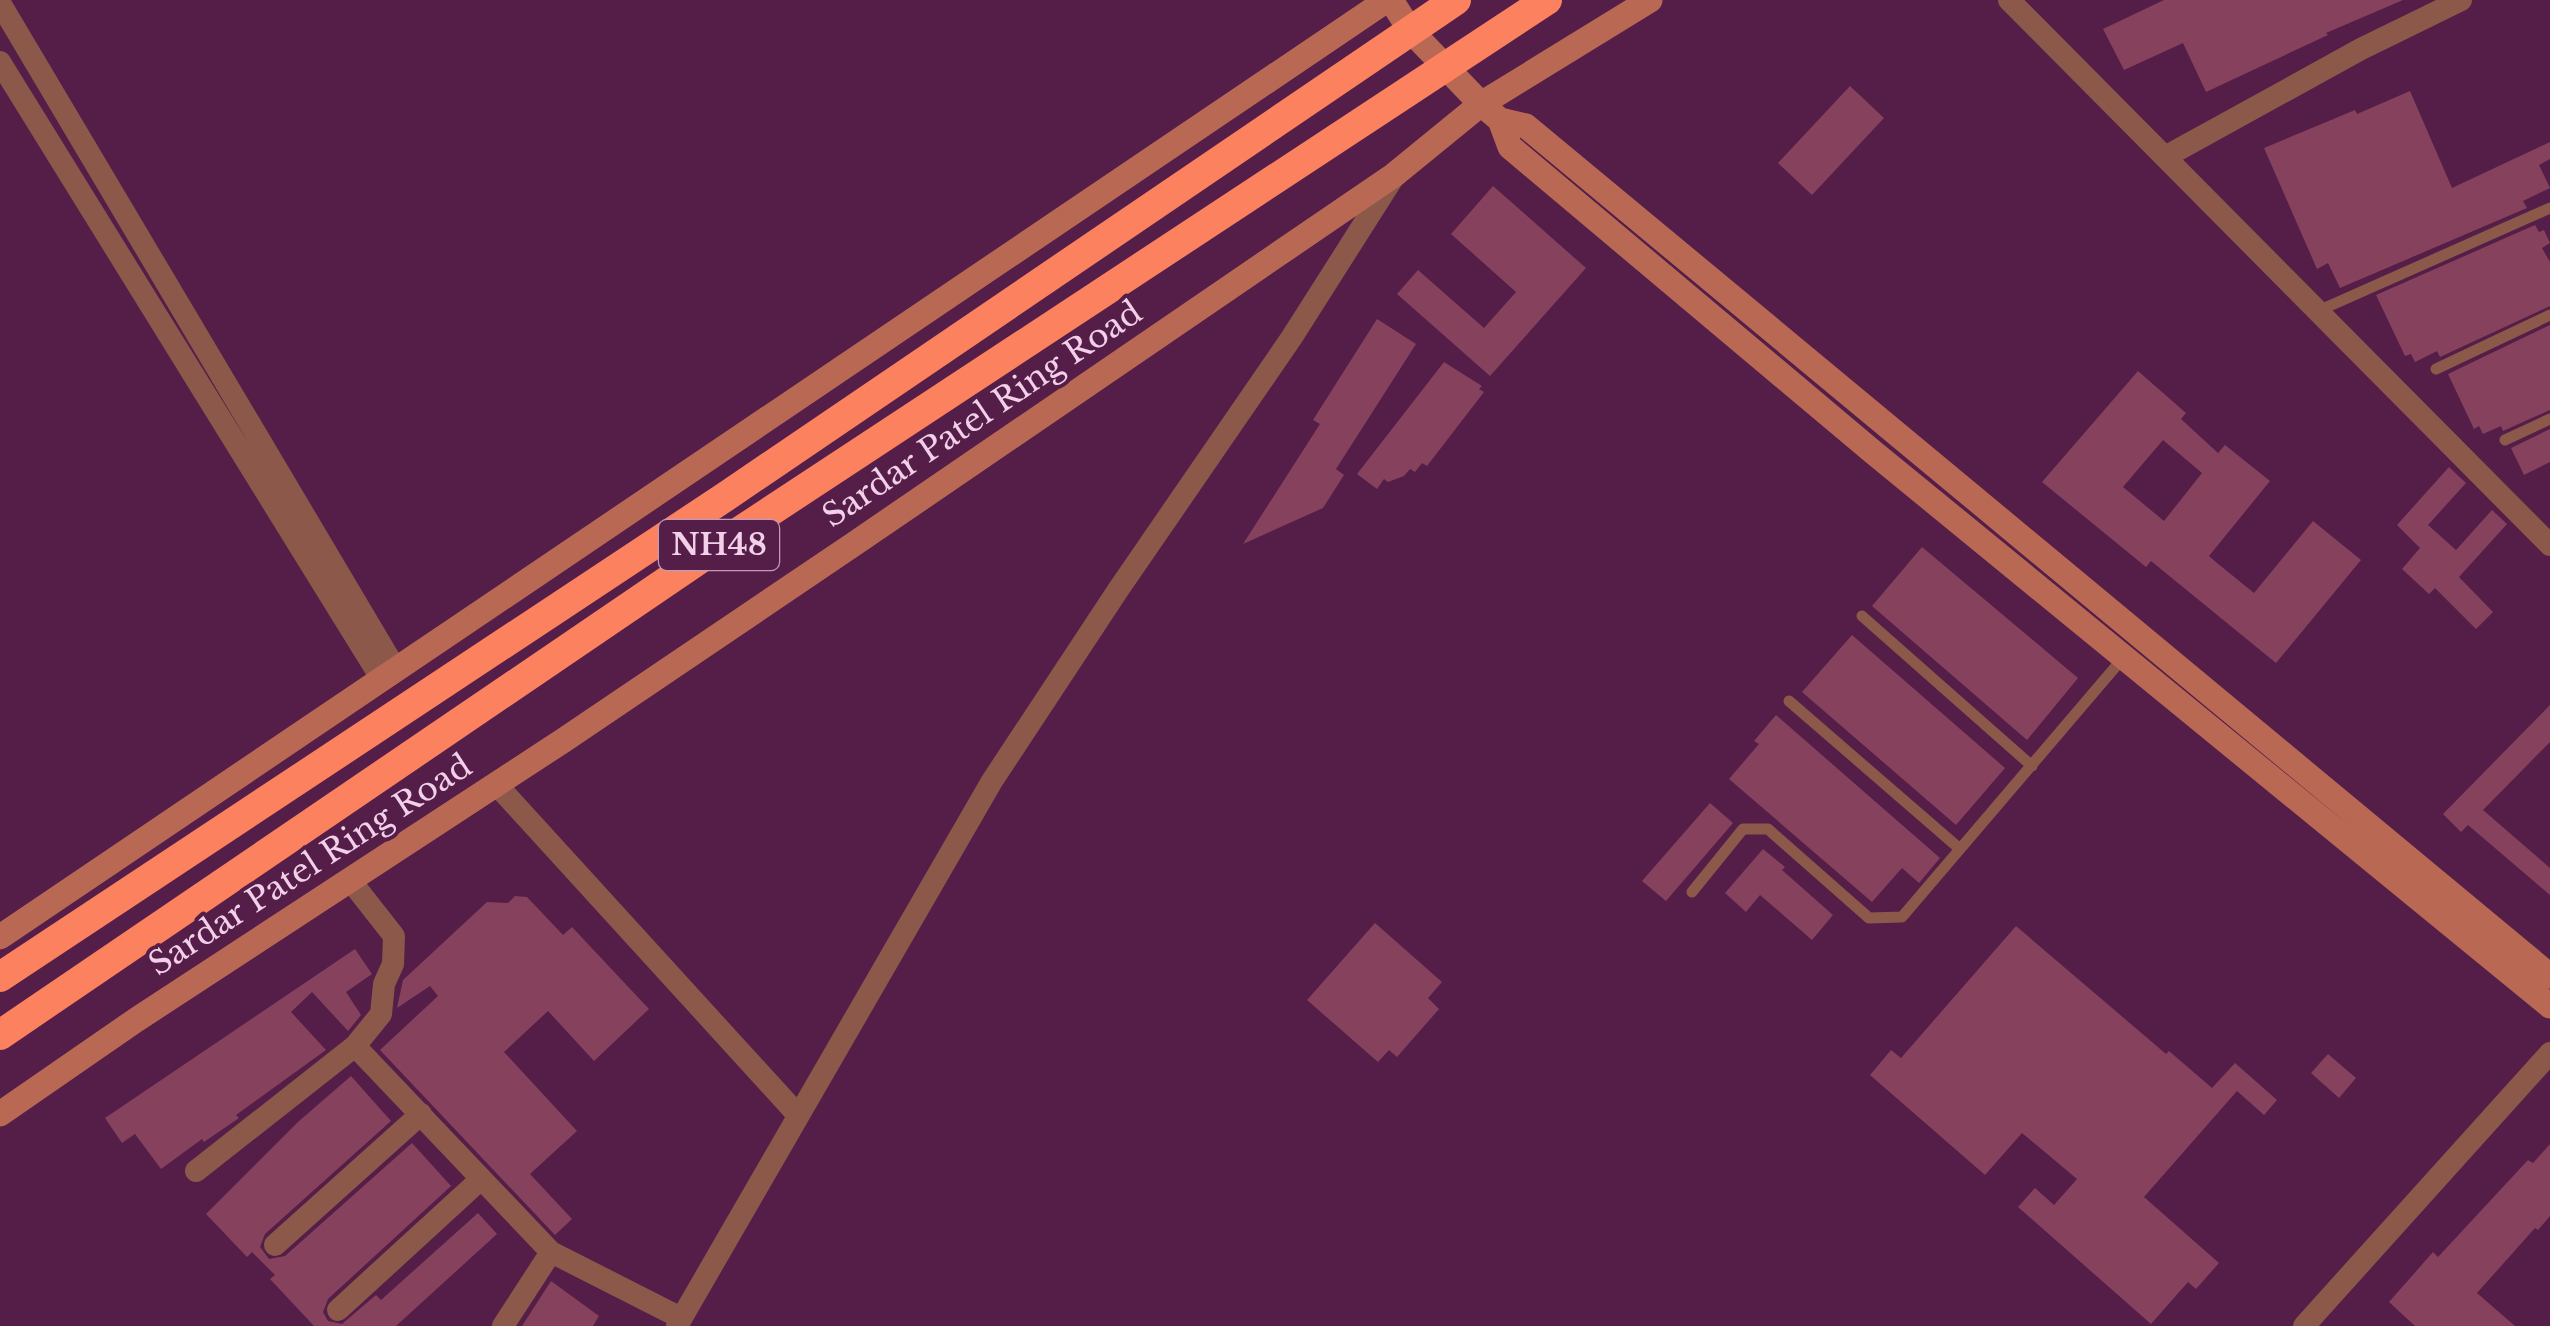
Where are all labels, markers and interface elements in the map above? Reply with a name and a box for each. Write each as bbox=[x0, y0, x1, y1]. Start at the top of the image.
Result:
street label: Sardar Patel Ring Road bbox=[815, 292, 1149, 536]
road number: NH48 bbox=[659, 520, 779, 570]
street label: Sardar Patel Ring Road bbox=[141, 746, 479, 984]

